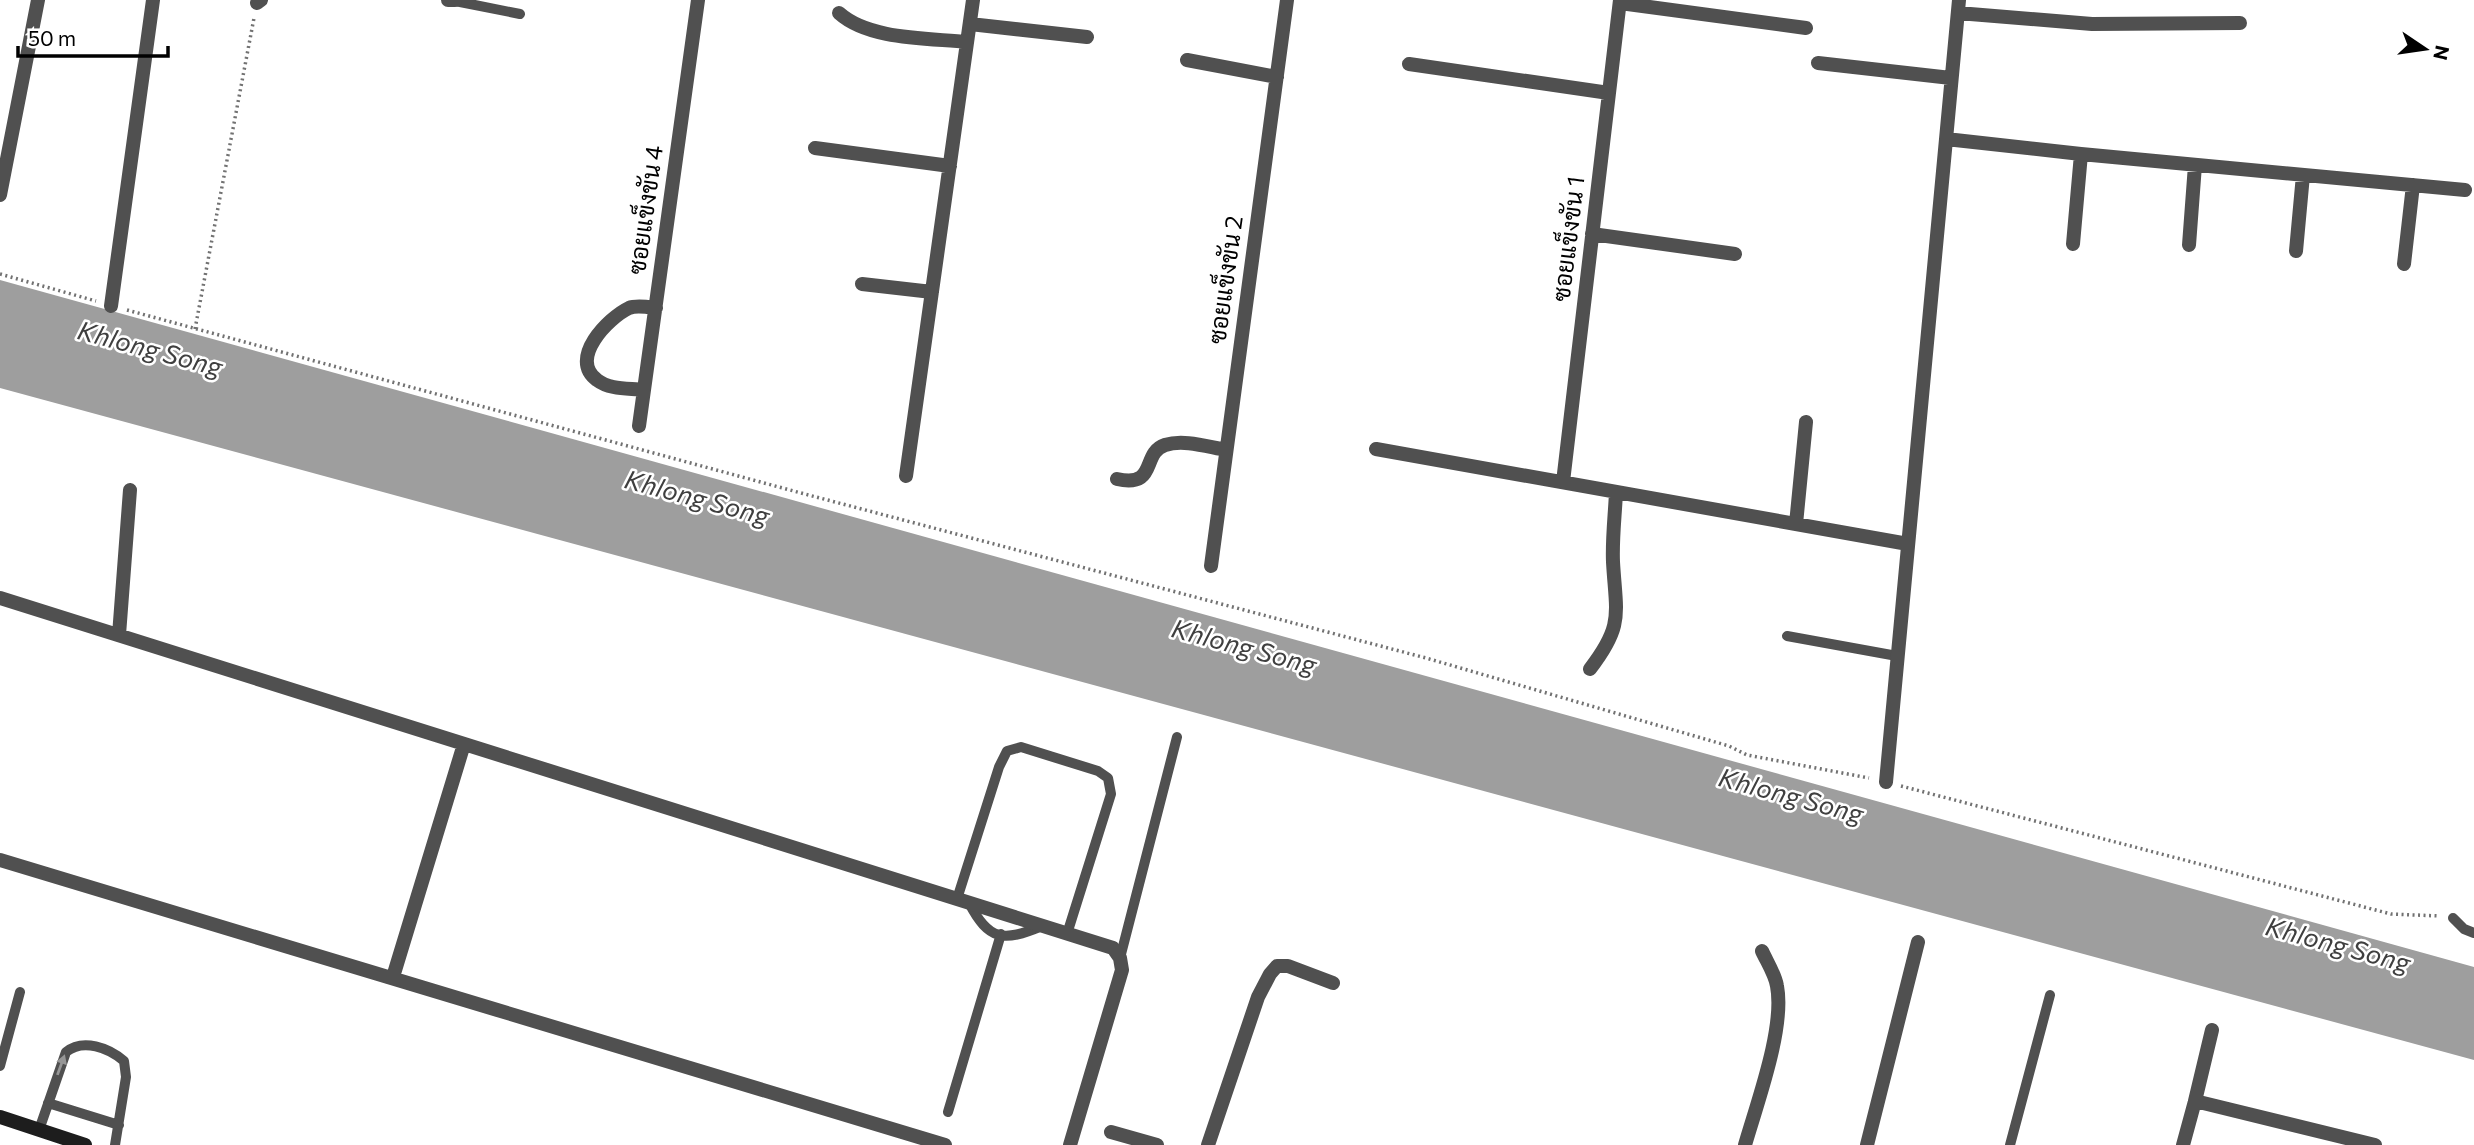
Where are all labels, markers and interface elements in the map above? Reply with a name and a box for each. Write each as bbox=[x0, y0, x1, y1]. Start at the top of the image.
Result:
scale bar bbox=[18, 14, 168, 58]
north arrow bbox=[2390, 14, 2460, 84]
text: 50 m bbox=[28, 25, 76, 50]
text: N bbox=[2429, 43, 2455, 62]
street label: ซอยแข็งขัน 4 bbox=[620, 143, 668, 276]
street label: ซอยแข็งขัน 1 bbox=[1544, 174, 1590, 303]
street label: ซอยแข็งขัน 2 bbox=[1200, 214, 1248, 346]
water label: Khlong Song bbox=[75, 313, 227, 382]
water label: Khlong Song bbox=[622, 462, 774, 531]
water label: Khlong Song bbox=[1169, 611, 1321, 680]
water label: Khlong Song bbox=[1716, 760, 1868, 829]
water label: Khlong Song bbox=[2263, 909, 2415, 978]
one-way arrow bbox=[56, 1055, 67, 1076]

